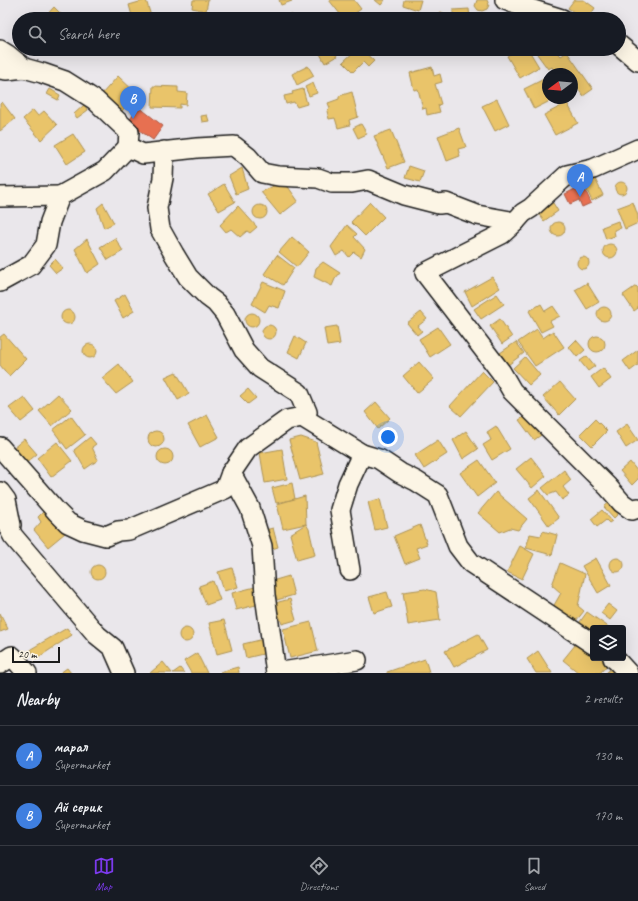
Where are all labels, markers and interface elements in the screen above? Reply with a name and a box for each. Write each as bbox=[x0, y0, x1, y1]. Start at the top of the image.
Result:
search box bbox=[12, 12, 626, 56]
icon: search bbox=[26, 23, 48, 45]
text: Search here bbox=[58, 25, 119, 44]
north arrow bbox=[542, 68, 578, 104]
pin: B bbox=[120, 86, 146, 119]
pin: A bbox=[567, 164, 593, 197]
your location bbox=[378, 427, 398, 447]
map controls bbox=[590, 625, 626, 661]
button: layers bbox=[590, 625, 626, 661]
scale bar bbox=[12, 645, 60, 664]
text: 20 m bbox=[18, 647, 37, 661]
text: Nearby bbox=[16, 689, 59, 710]
text: 2 results bbox=[584, 691, 622, 707]
text: марал bbox=[54, 738, 87, 757]
text: A bbox=[26, 748, 32, 764]
text: 130 m bbox=[594, 748, 622, 764]
text: Supermarket bbox=[54, 757, 109, 773]
text: Ай серик bbox=[54, 798, 102, 817]
text: B bbox=[26, 808, 32, 824]
text: 170 m bbox=[594, 808, 622, 824]
text: Supermarket bbox=[54, 817, 109, 833]
tab: Map bbox=[93, 855, 115, 893]
tab: Directions bbox=[300, 855, 338, 893]
tab: Saved bbox=[523, 855, 545, 893]

